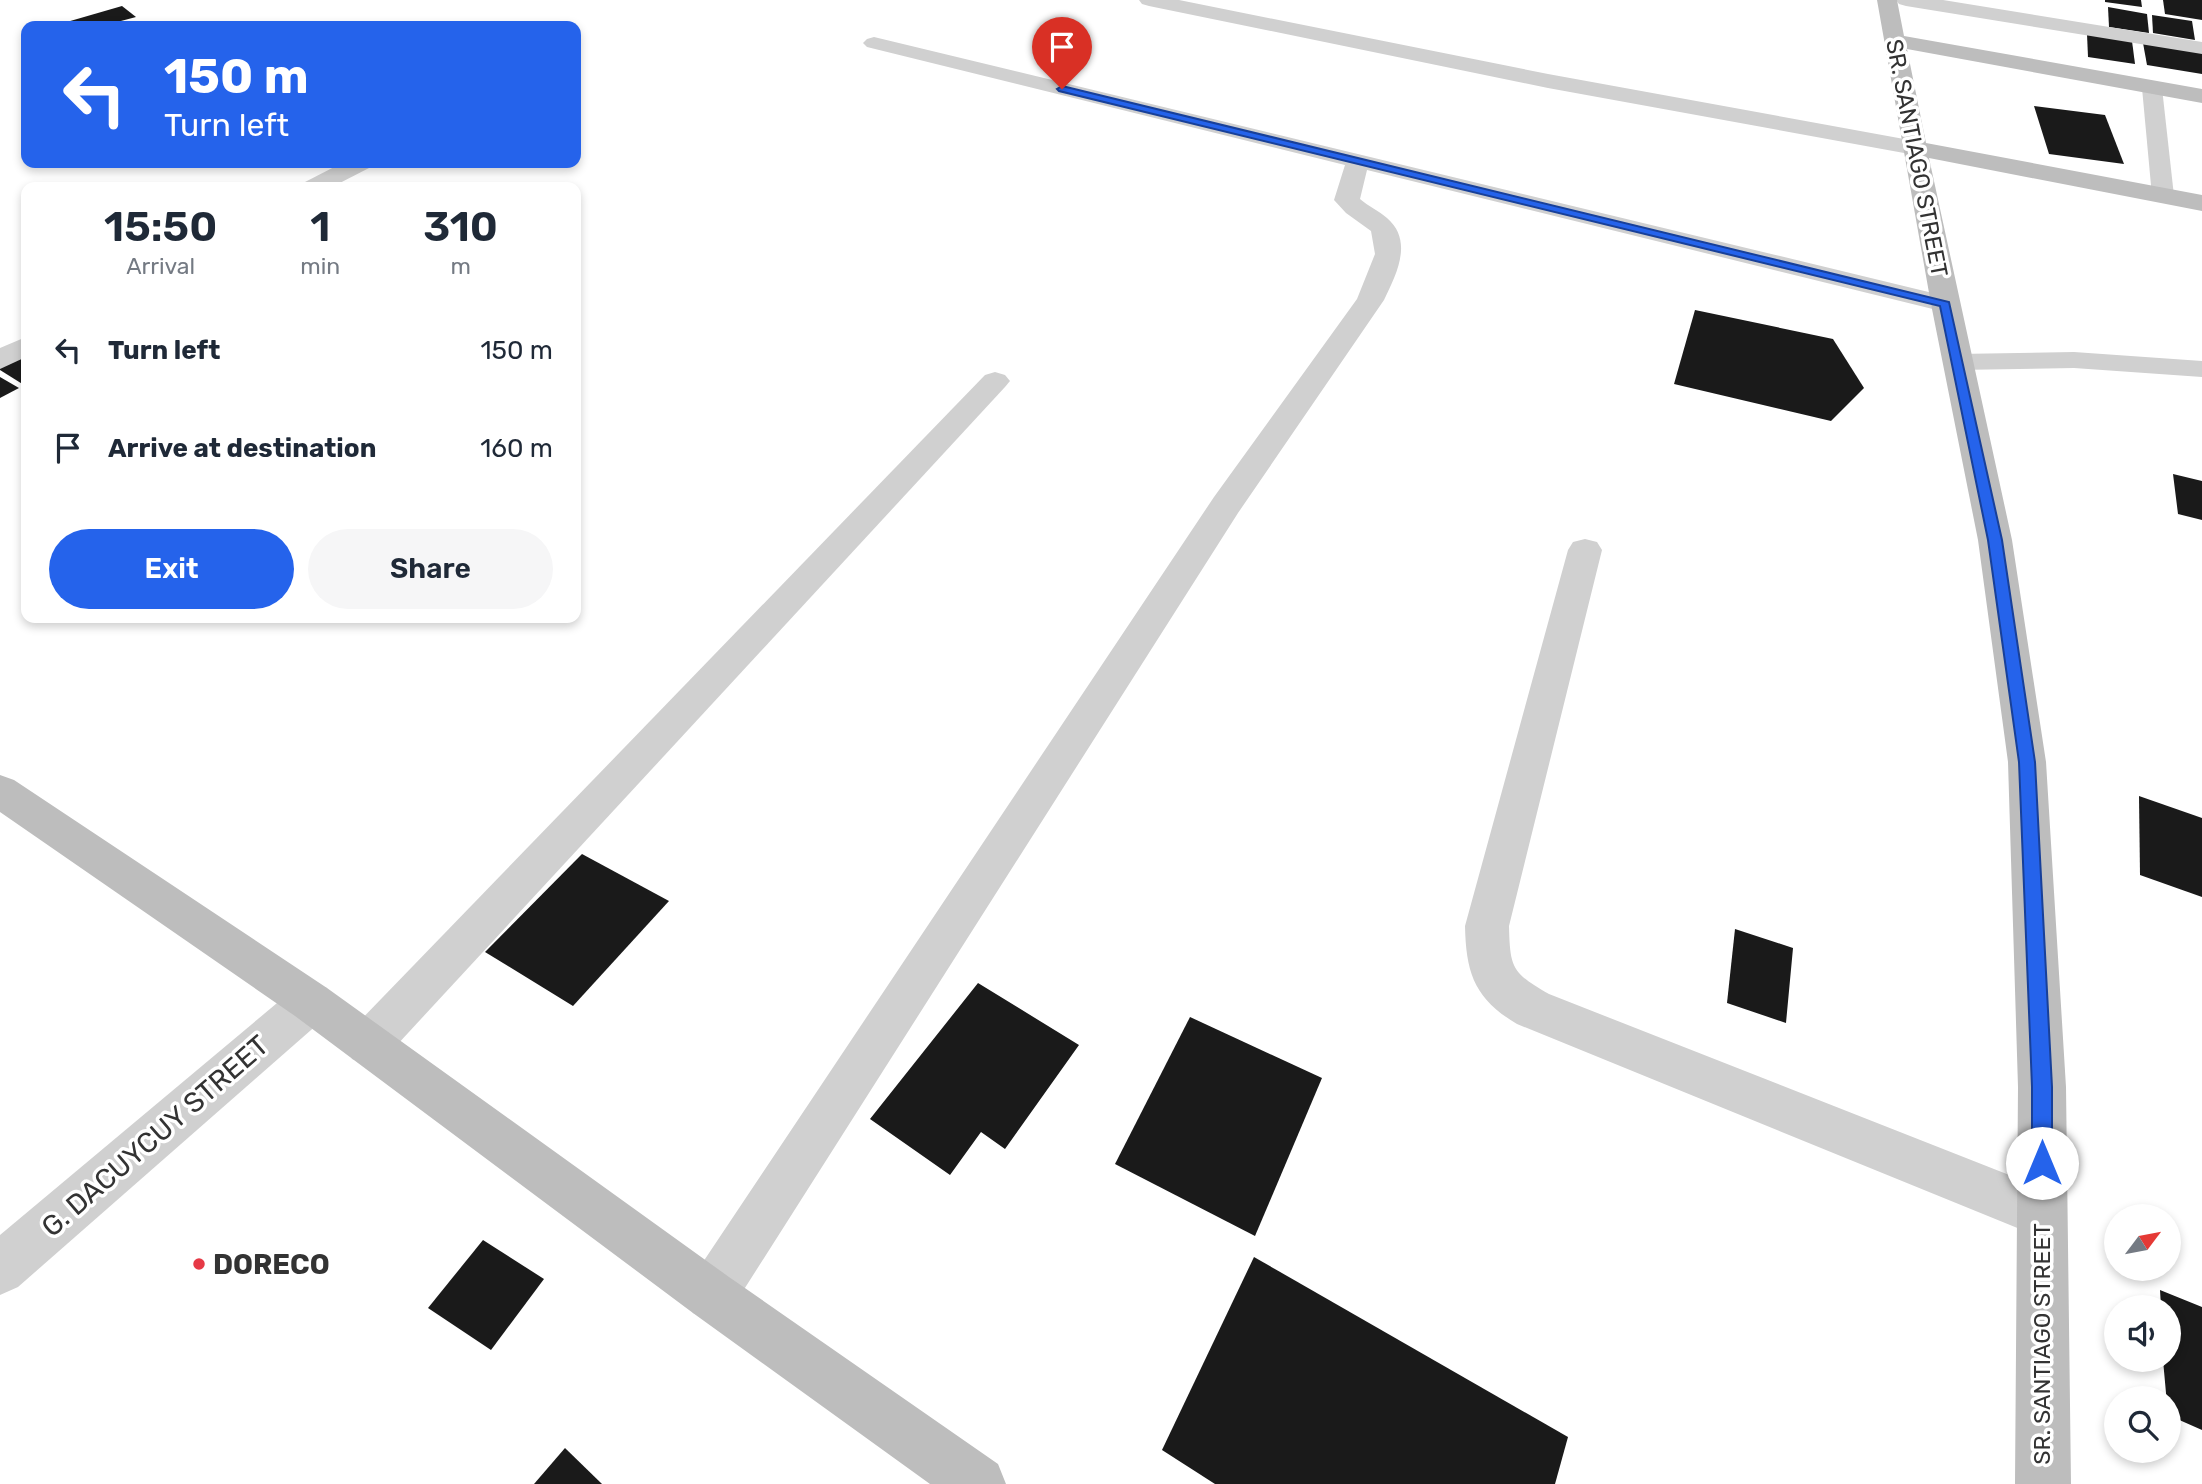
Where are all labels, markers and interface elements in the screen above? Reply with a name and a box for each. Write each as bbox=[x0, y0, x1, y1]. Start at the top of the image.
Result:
pin bbox=[1032, 17, 1092, 89]
icon: arrive bbox=[1043, 28, 1081, 66]
street label: SR. SANTIAGO STREET bbox=[1880, 37, 1954, 279]
text: 150 m bbox=[164, 47, 309, 105]
icon: left bbox=[49, 49, 140, 140]
text: Turn left bbox=[164, 106, 289, 144]
text: 15:50 bbox=[104, 202, 217, 252]
text: 1 bbox=[310, 202, 330, 252]
text: 310 bbox=[423, 202, 498, 252]
text: Arrival bbox=[126, 252, 195, 280]
text: min bbox=[300, 252, 340, 280]
text: m bbox=[450, 252, 471, 280]
icon: left bbox=[49, 331, 87, 369]
text: Turn left bbox=[108, 335, 220, 366]
text: 150 m bbox=[480, 335, 553, 366]
icon: arrive bbox=[49, 429, 87, 467]
text: Arrive at destination bbox=[108, 433, 376, 464]
text: 160 m bbox=[480, 433, 553, 464]
button: Exit bbox=[49, 529, 294, 609]
button: Share bbox=[308, 529, 553, 609]
street label: G. DACUYCUY STREET bbox=[35, 1028, 275, 1244]
position arrow bbox=[2005, 1126, 2079, 1200]
north arrow bbox=[2104, 1204, 2180, 1281]
map controls bbox=[2104, 1204, 2181, 1463]
street label: SR. SANTIAGO STREET bbox=[2028, 1223, 2056, 1465]
place label: DORECO bbox=[213, 1248, 330, 1281]
marker: DORECO bbox=[191, 1256, 207, 1272]
button: sound bbox=[2104, 1295, 2181, 1372]
button: search bbox=[2104, 1386, 2181, 1463]

